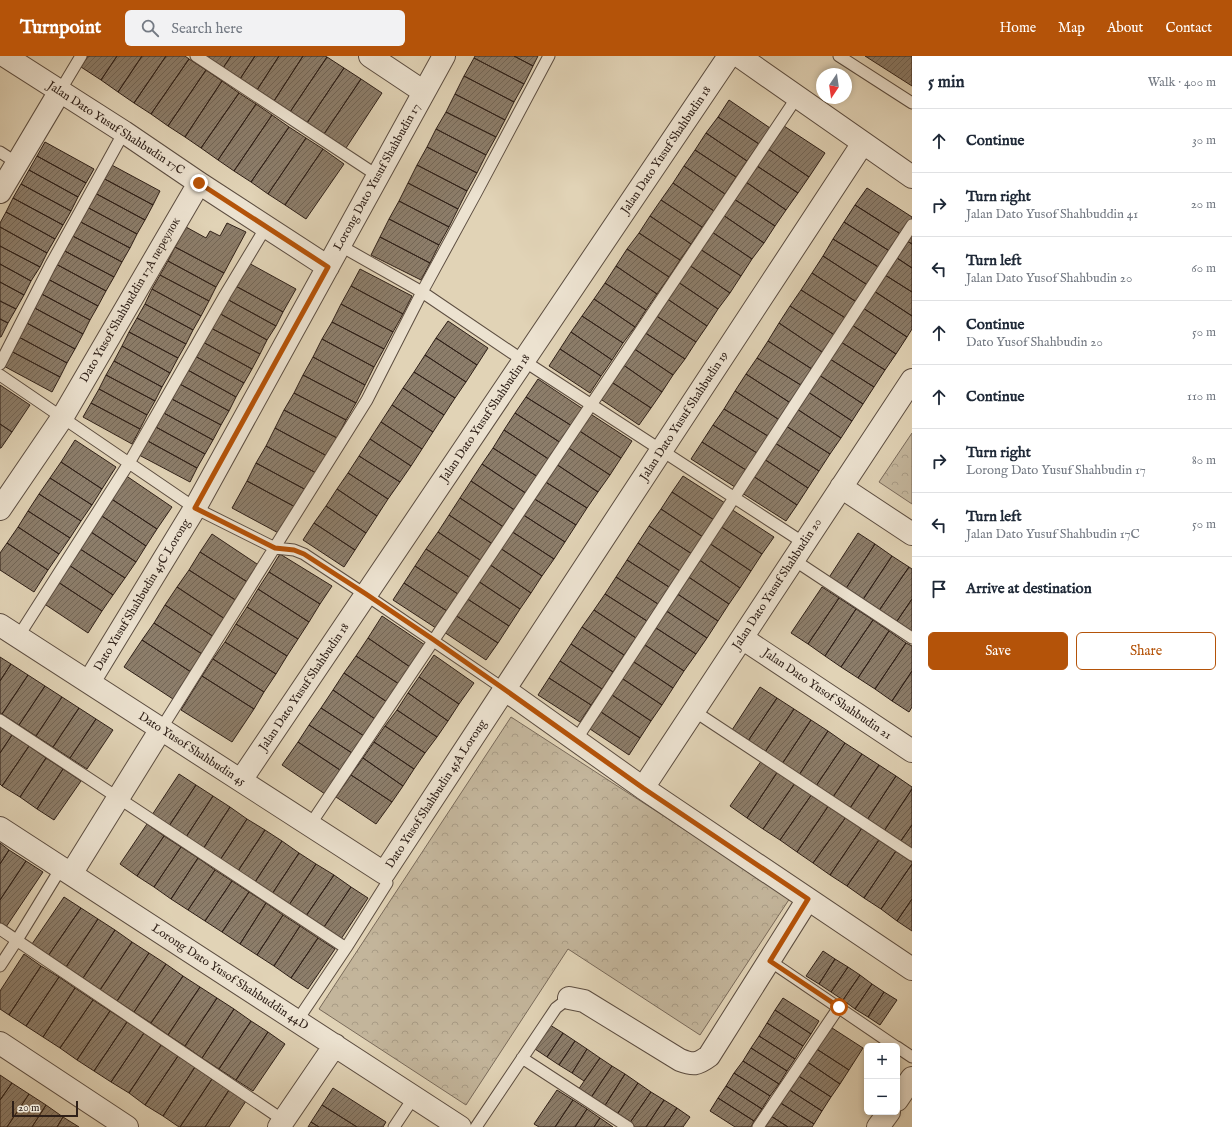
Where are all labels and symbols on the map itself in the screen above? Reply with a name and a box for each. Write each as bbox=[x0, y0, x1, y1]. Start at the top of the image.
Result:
north arrow bbox=[816, 68, 852, 104]
street label: Jalan Dato Yusuf Shahbudin 17C bbox=[42, 77, 188, 179]
street label: Jalan Dato Yusuf Shahbudin 18 bbox=[616, 83, 715, 219]
street label: Lorong Dato Yusuf Shahbudin 17 bbox=[330, 101, 424, 253]
route end bbox=[190, 174, 208, 192]
street label: Dato Yusof Shahbuddin 17A переулок bbox=[76, 215, 184, 385]
street label: Jalan Dato Yusuf Shahbudin 19 bbox=[635, 348, 732, 486]
street label: Jalan Dato Yusuf Shahbudin 18 bbox=[435, 351, 534, 487]
street label: Dato Yusuf Shahbudin 45C Lorong bbox=[91, 516, 194, 674]
street label: Jalan Dato Yusuf Shahbudin 20 bbox=[728, 516, 826, 655]
street label: Jalan Dato Yusuf Shahbudin 18 bbox=[254, 620, 353, 756]
street label: Jalan Dato Yusof Shahbudin 21 bbox=[758, 644, 894, 744]
street label: Dato Yusof Shahbudin 45 bbox=[136, 709, 249, 790]
street label: Dato Yusof Shahbudin 45A Lorong bbox=[382, 716, 490, 871]
street label: Lorong Dato Yusof Shahbuddin 44D bbox=[149, 921, 312, 1034]
route start bbox=[830, 998, 848, 1016]
scale bar bbox=[12, 1099, 78, 1118]

